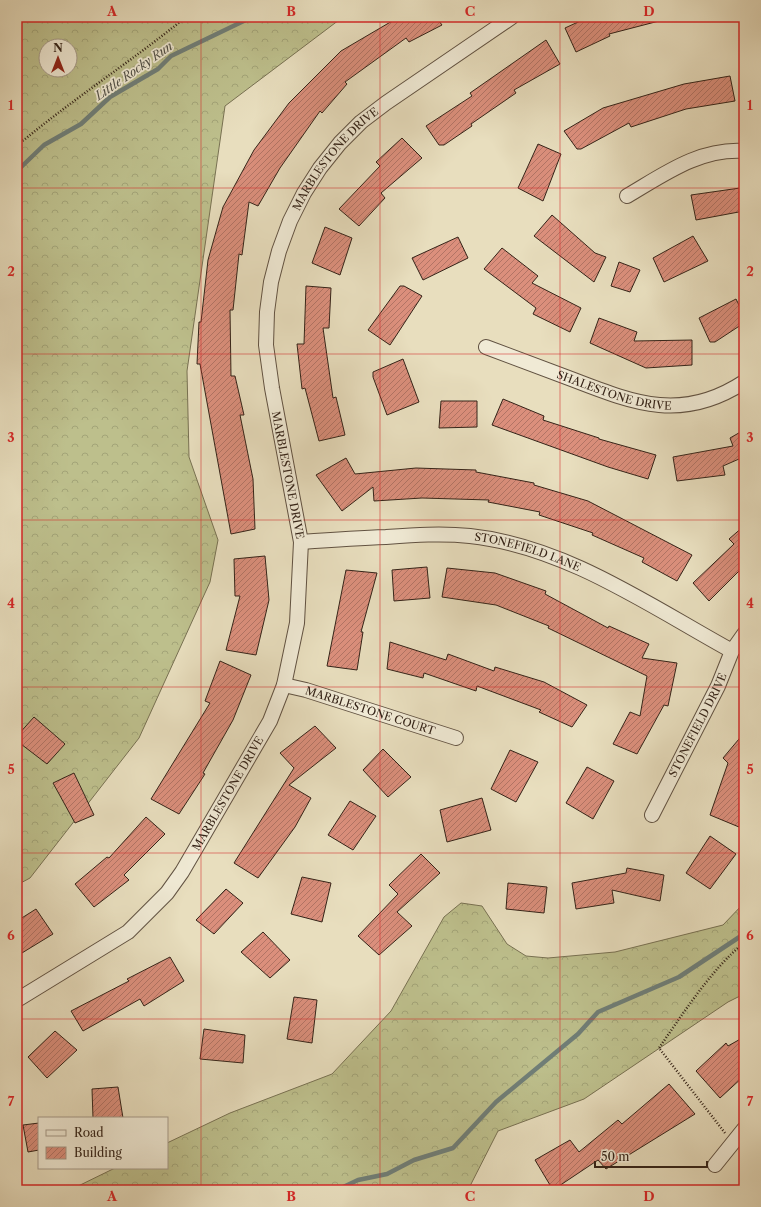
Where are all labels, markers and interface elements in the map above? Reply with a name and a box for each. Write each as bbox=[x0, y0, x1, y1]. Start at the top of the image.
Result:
text: A bbox=[106, 3, 118, 19]
text: B bbox=[286, 3, 296, 19]
text: C bbox=[465, 3, 475, 19]
text: D bbox=[643, 3, 655, 19]
north arrow bbox=[38, 38, 78, 78]
water label: Little Rocky Run bbox=[91, 38, 175, 104]
text: N bbox=[53, 41, 63, 55]
text: 1 bbox=[8, 97, 14, 113]
text: 1 bbox=[747, 97, 753, 113]
street label: MARBLESTONE DRIVE bbox=[289, 104, 381, 213]
text: 2 bbox=[7, 263, 15, 279]
text: 2 bbox=[746, 263, 754, 279]
street label: SHALESTONE DRIVE bbox=[555, 367, 672, 413]
street label: MARBLESTONE DRIVE bbox=[269, 410, 307, 540]
text: 3 bbox=[7, 429, 15, 445]
text: 3 bbox=[746, 429, 754, 445]
street label: STONEFIELD LANE bbox=[474, 530, 583, 575]
text: 4 bbox=[7, 595, 15, 611]
text: 4 bbox=[746, 595, 754, 611]
street label: STONEFIELD DRIVE bbox=[666, 670, 730, 779]
street label: MARBLESTONE COURT bbox=[304, 683, 438, 738]
street label: MARBLESTONE DRIVE bbox=[189, 734, 267, 853]
text: 5 bbox=[7, 761, 15, 777]
text: 5 bbox=[746, 761, 754, 777]
text: 6 bbox=[7, 927, 15, 943]
text: 6 bbox=[746, 927, 754, 943]
text: 7 bbox=[8, 1093, 15, 1109]
text: 7 bbox=[747, 1093, 754, 1109]
legend bbox=[38, 1117, 168, 1169]
text: Road bbox=[74, 1125, 104, 1140]
scale bar bbox=[595, 1143, 707, 1169]
text: Building bbox=[74, 1145, 122, 1160]
text: 50 m bbox=[601, 1149, 630, 1164]
text: A bbox=[106, 1188, 118, 1204]
text: B bbox=[286, 1188, 296, 1204]
text: C bbox=[465, 1188, 475, 1204]
text: D bbox=[643, 1188, 655, 1204]

